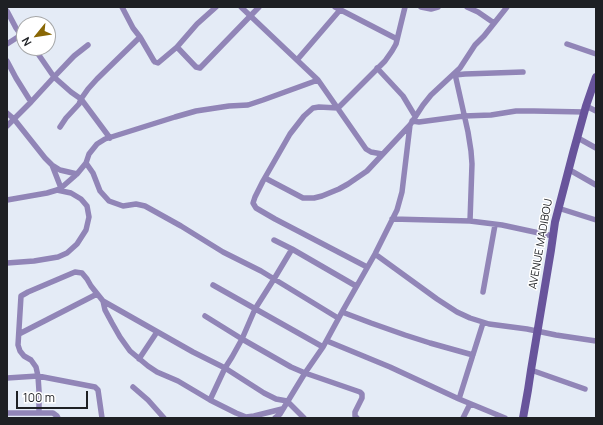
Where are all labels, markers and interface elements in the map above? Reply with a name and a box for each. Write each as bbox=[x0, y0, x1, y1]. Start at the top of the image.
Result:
north arrow bbox=[16, 16, 56, 56]
text: N bbox=[18, 35, 35, 49]
street label: AVENUE MADIBOU bbox=[527, 198, 555, 290]
scale bar bbox=[18, 383, 90, 409]
text: 100 m bbox=[23, 389, 55, 406]

